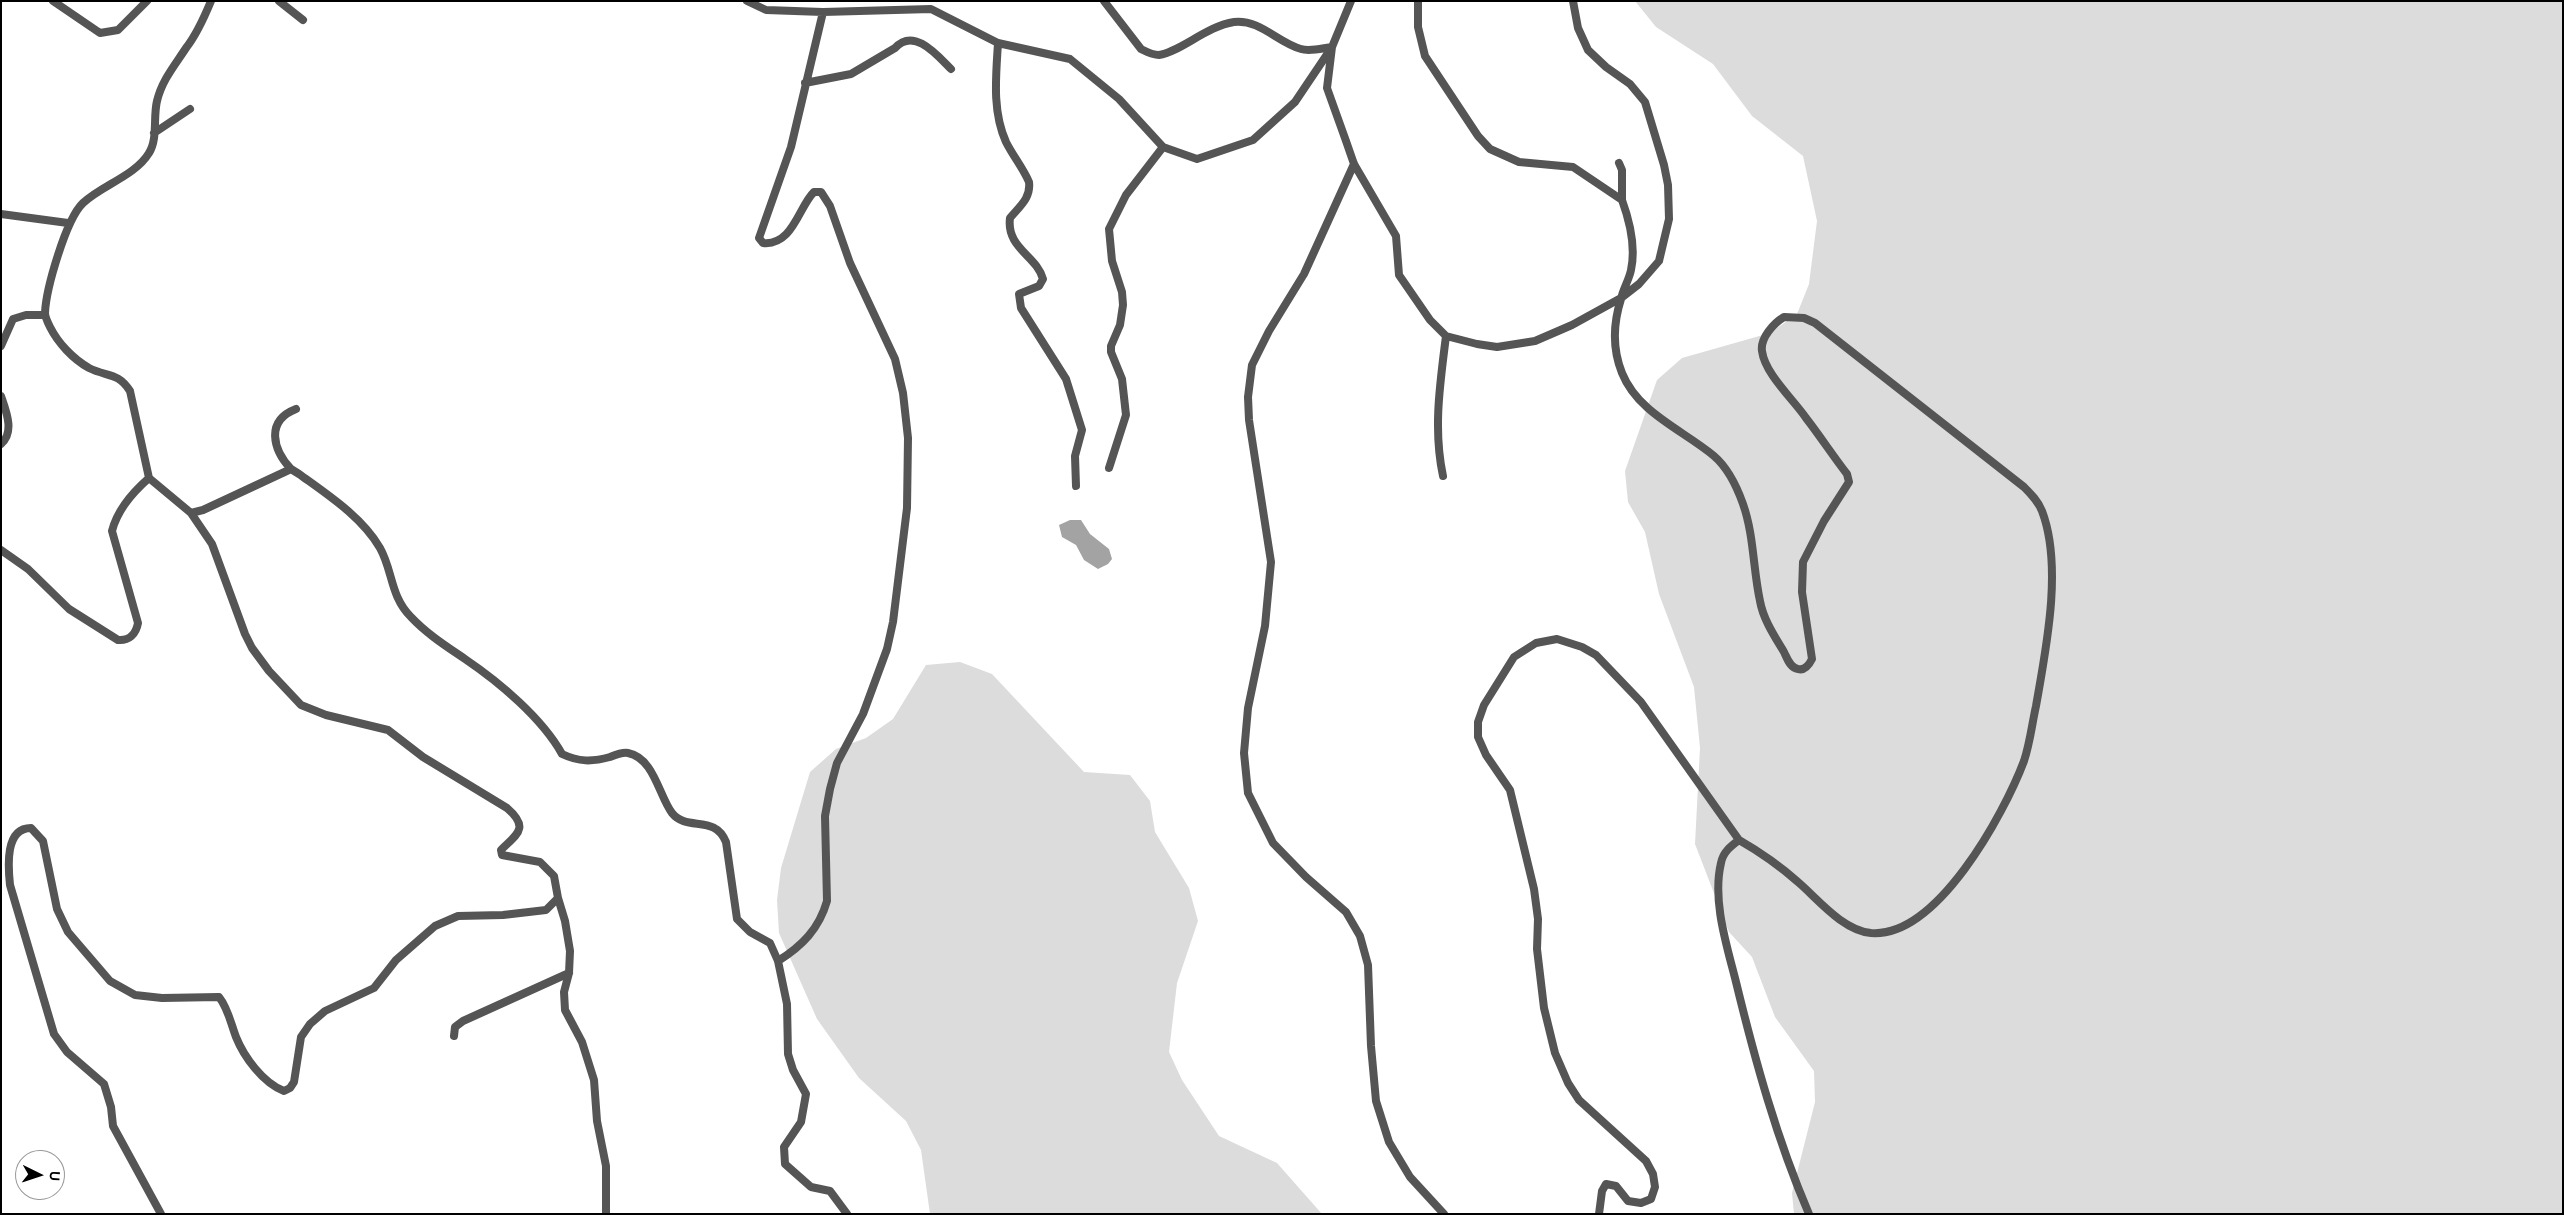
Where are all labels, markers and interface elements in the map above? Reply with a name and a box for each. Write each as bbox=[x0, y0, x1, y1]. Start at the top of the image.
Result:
north arrow bbox=[15, 1150, 65, 1200]
text: U bbox=[46, 1170, 63, 1182]

